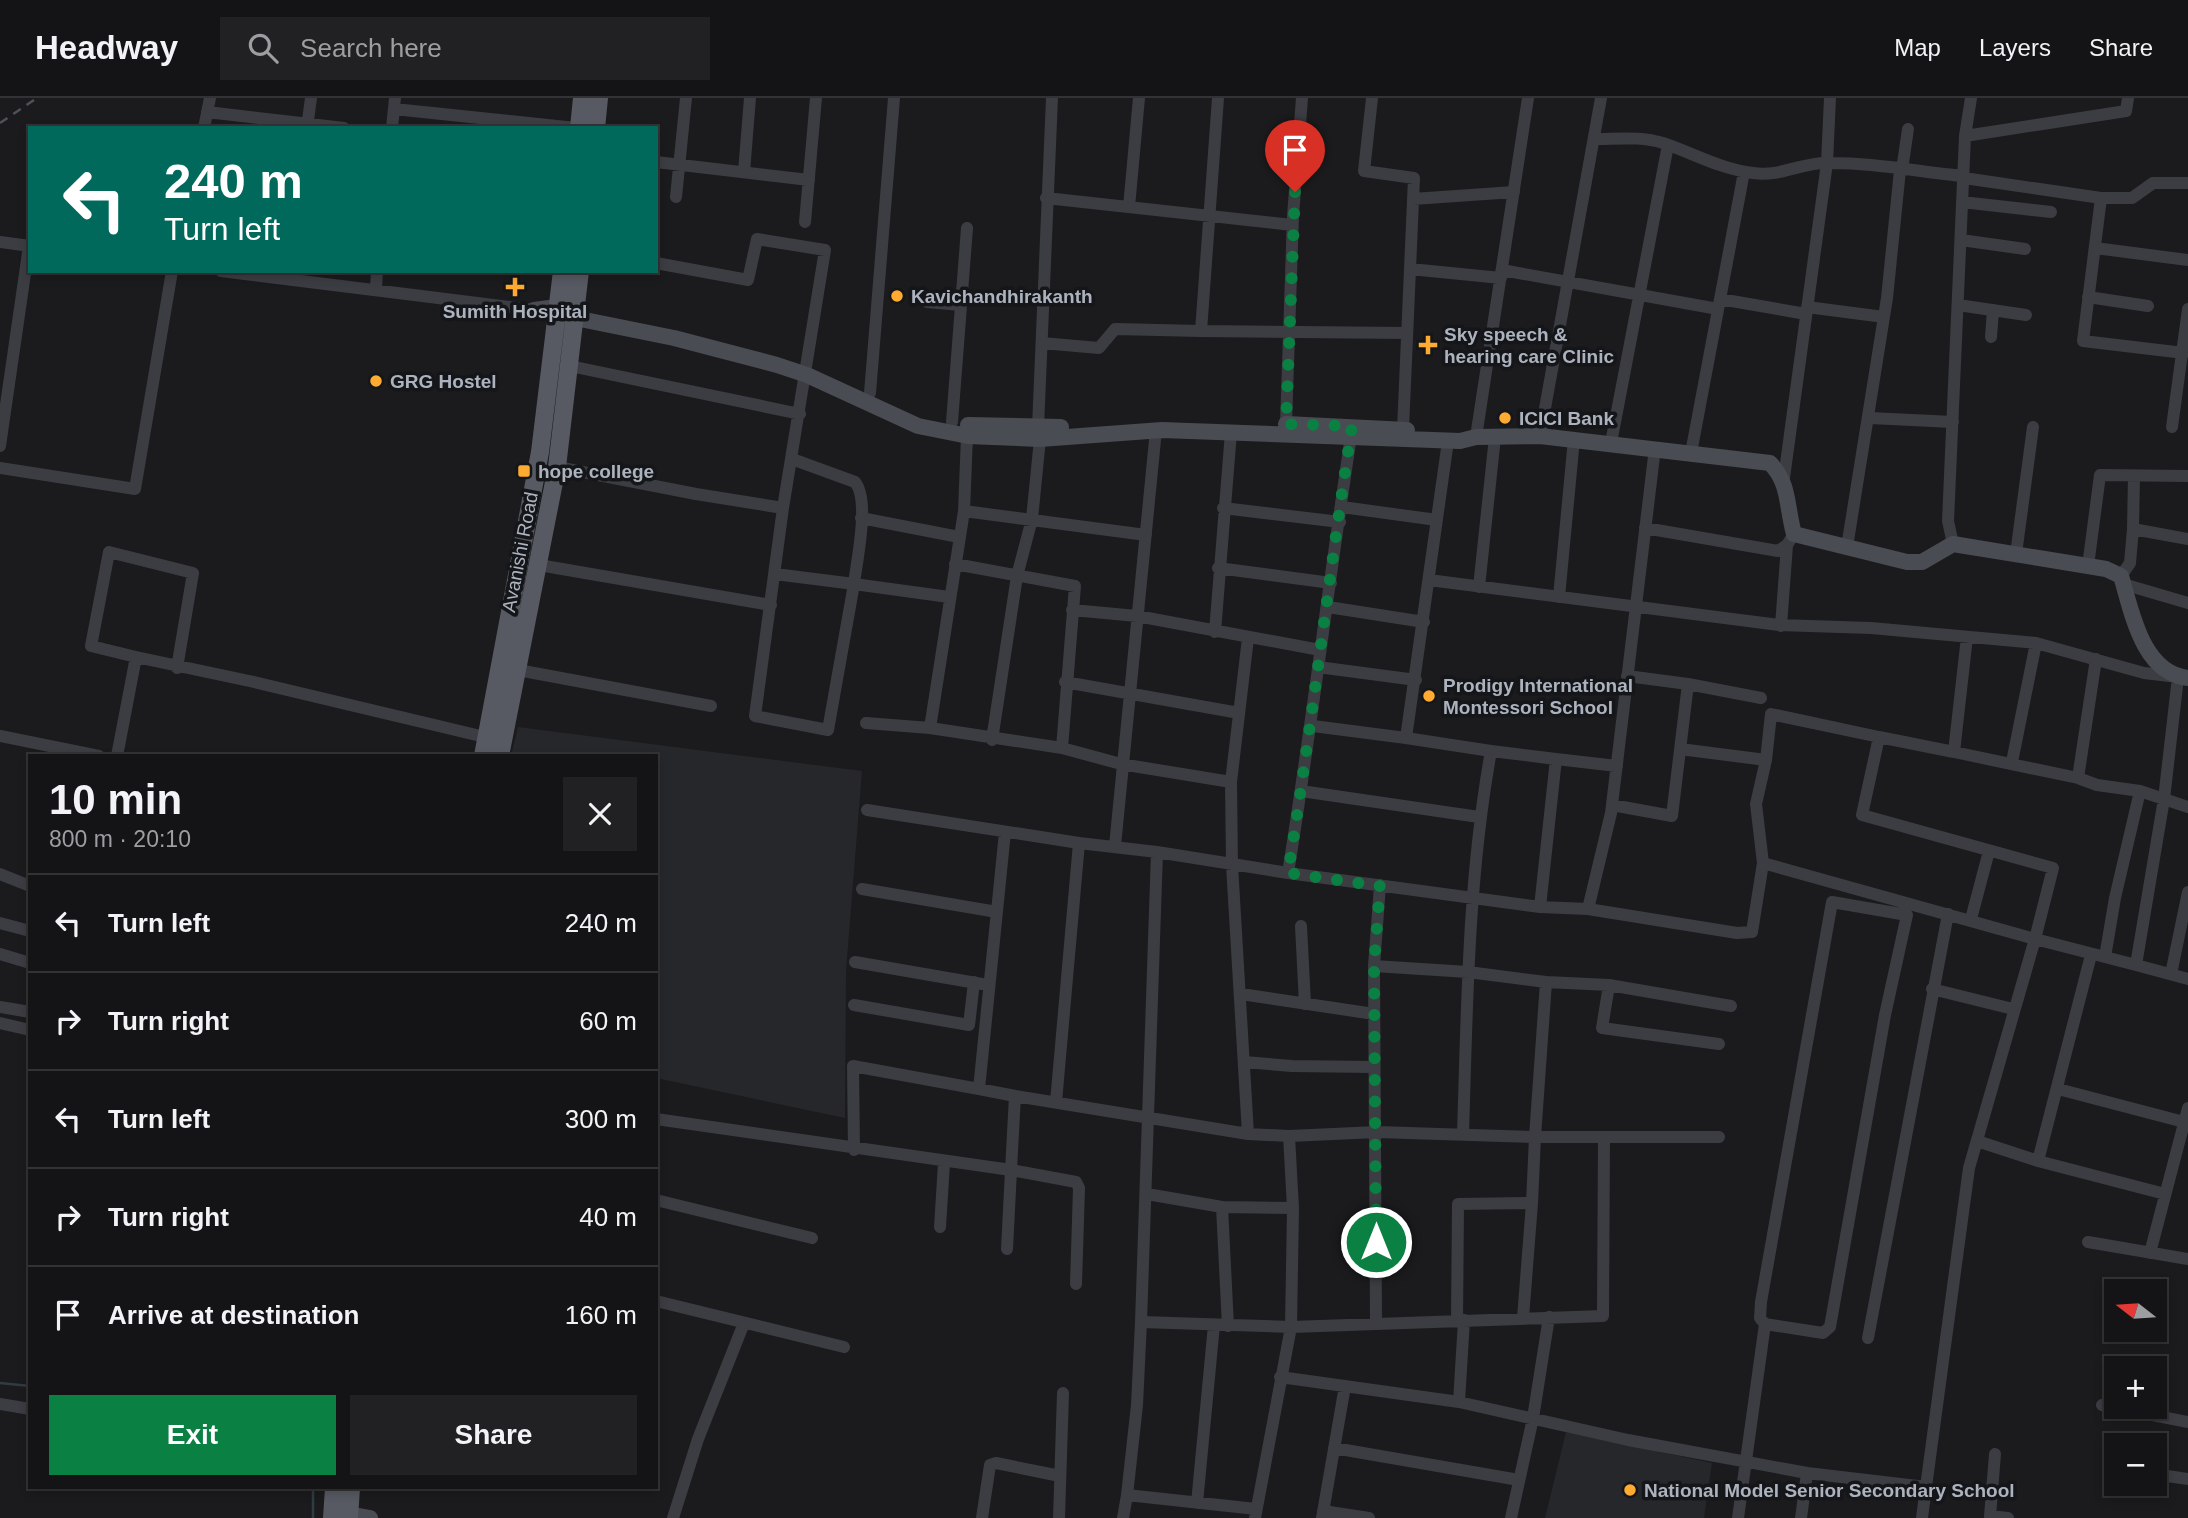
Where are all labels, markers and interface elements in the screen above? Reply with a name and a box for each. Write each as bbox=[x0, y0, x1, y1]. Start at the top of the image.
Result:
search box bbox=[220, 17, 710, 80]
text: Headway bbox=[35, 29, 178, 66]
icon: search bbox=[244, 29, 282, 67]
text: Search here bbox=[300, 33, 442, 63]
text: Map bbox=[1894, 34, 1941, 61]
text: Layers bbox=[1979, 34, 2051, 61]
text: Share bbox=[2089, 34, 2153, 61]
pin bbox=[1265, 120, 1325, 192]
icon: arrive bbox=[1276, 131, 1314, 169]
icon: left bbox=[49, 154, 140, 245]
text: 240 m bbox=[164, 154, 303, 208]
text: Turn left bbox=[164, 211, 280, 247]
marker: Sumith Hospital bbox=[505, 277, 525, 297]
place label: Kavichandhirakanth bbox=[911, 286, 1093, 307]
marker: Kavichandhirakanth bbox=[889, 288, 905, 304]
place label: Sumith Hospital bbox=[443, 301, 587, 322]
place label: Sky speech & hearing care Clinic bbox=[1444, 324, 1614, 367]
marker: Sky speech & hearing care Clinic bbox=[1418, 335, 1438, 355]
place label: GRG Hostel bbox=[390, 371, 497, 392]
marker: GRG Hostel bbox=[368, 373, 384, 389]
place label: ICICI Bank bbox=[1519, 408, 1614, 429]
marker: ICICI Bank bbox=[1497, 410, 1513, 426]
place label: hope college bbox=[538, 461, 654, 482]
marker: hope college bbox=[516, 463, 532, 479]
street label: Avanishi Road bbox=[498, 490, 542, 614]
place label: Prodigy International Montessori School bbox=[1443, 675, 1633, 718]
marker: Prodigy International Montessori School bbox=[1421, 688, 1437, 704]
text: 10 min bbox=[49, 776, 182, 823]
button: close bbox=[563, 777, 637, 851]
text: 800 m · 20:10 bbox=[49, 826, 191, 852]
icon: left bbox=[49, 904, 87, 942]
text: Turn left bbox=[108, 908, 210, 938]
text: 240 m bbox=[565, 908, 637, 938]
icon: right bbox=[49, 1002, 87, 1040]
text: Turn right bbox=[108, 1006, 229, 1036]
text: 60 m bbox=[579, 1006, 637, 1036]
icon: left bbox=[49, 1100, 87, 1138]
text: Turn left bbox=[108, 1104, 210, 1134]
text: 300 m bbox=[565, 1104, 637, 1134]
icon: right bbox=[49, 1198, 87, 1236]
text: Turn right bbox=[108, 1202, 229, 1232]
text: 40 m bbox=[579, 1202, 637, 1232]
position arrow bbox=[1339, 1205, 1413, 1279]
north arrow bbox=[2104, 1279, 2166, 1342]
map controls bbox=[2104, 1279, 2167, 1496]
icon: arrive bbox=[49, 1296, 87, 1334]
text: Arrive at destination bbox=[108, 1300, 359, 1330]
text: 160 m bbox=[565, 1300, 637, 1330]
button: + bbox=[2104, 1356, 2167, 1419]
button: Exit bbox=[49, 1395, 336, 1475]
button: Share bbox=[350, 1395, 637, 1475]
button: − bbox=[2104, 1433, 2167, 1496]
place label: National Model Senior Secondary School bbox=[1644, 1480, 2015, 1501]
marker: National Model Senior Secondary School bbox=[1622, 1482, 1638, 1498]

